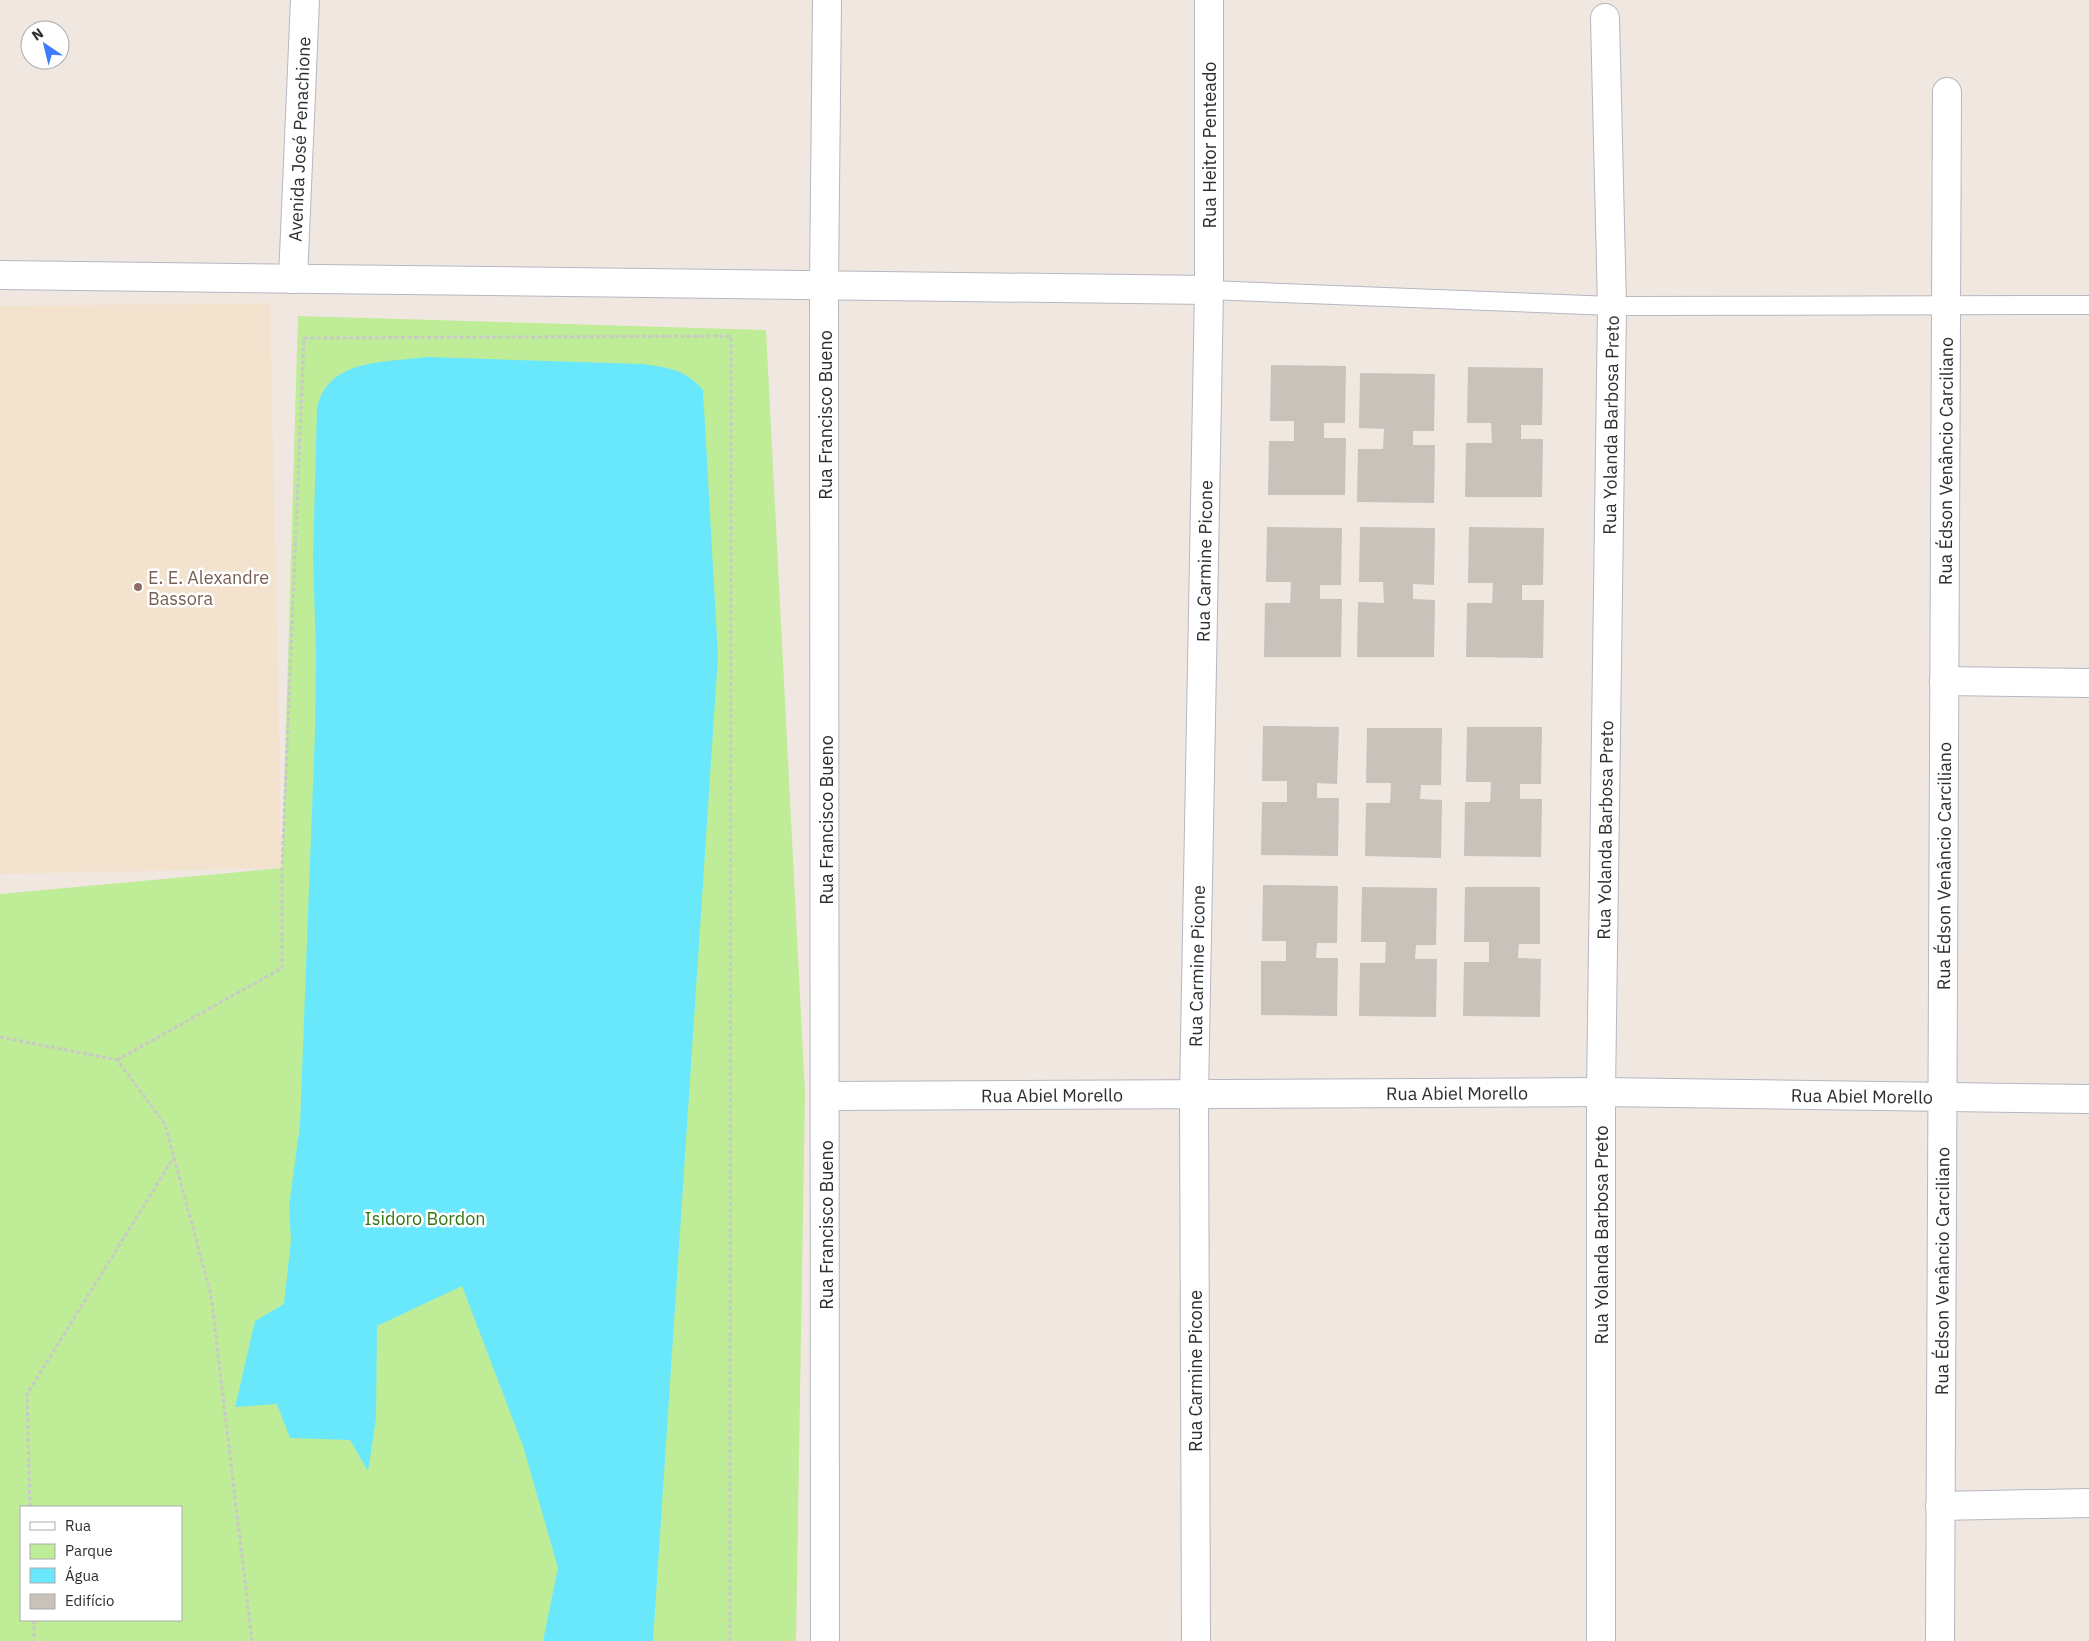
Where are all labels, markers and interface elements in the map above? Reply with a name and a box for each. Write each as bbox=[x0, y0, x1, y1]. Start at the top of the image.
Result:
north arrow bbox=[20, 20, 70, 70]
text: N bbox=[28, 24, 47, 45]
street label: Avenida José Penachione bbox=[283, 36, 315, 242]
street label: Rua Heitor Penteado bbox=[1198, 62, 1221, 228]
street label: Rua Yolanda Barbosa Preto bbox=[1597, 315, 1623, 535]
street label: Rua Francisco Bueno bbox=[814, 330, 837, 500]
street label: Rua Édson Venâncio Carciliano bbox=[1933, 337, 1957, 585]
street label: Rua Carmine Picone bbox=[1191, 480, 1217, 642]
place label: E. E. Alexandre Bassora bbox=[148, 566, 269, 610]
marker: E. E. Alexandre Bassora bbox=[132, 581, 144, 593]
street label: Rua Yolanda Barbosa Preto bbox=[1592, 720, 1618, 940]
street label: Rua Francisco Bueno bbox=[815, 735, 838, 905]
street label: Rua Édson Venâncio Carciliano bbox=[1931, 742, 1956, 990]
street label: Rua Carmine Picone bbox=[1183, 885, 1209, 1047]
street label: Rua Abiel Morello bbox=[1386, 1081, 1528, 1105]
street label: Rua Abiel Morello bbox=[981, 1083, 1123, 1107]
street label: Rua Abiel Morello bbox=[1791, 1083, 1933, 1108]
street label: Rua Yolanda Barbosa Preto bbox=[1590, 1125, 1613, 1345]
street label: Rua Francisco Bueno bbox=[815, 1140, 838, 1310]
street label: Rua Édson Venâncio Carciliano bbox=[1930, 1147, 1954, 1395]
park label: Isidoro Bordon bbox=[365, 1207, 485, 1230]
street label: Rua Carmine Picone bbox=[1184, 1290, 1207, 1452]
legend bbox=[20, 1506, 182, 1621]
text: Rua bbox=[65, 1516, 91, 1535]
text: Parque bbox=[65, 1541, 113, 1560]
text: Água bbox=[65, 1566, 99, 1585]
text: Edifício bbox=[65, 1591, 114, 1610]

